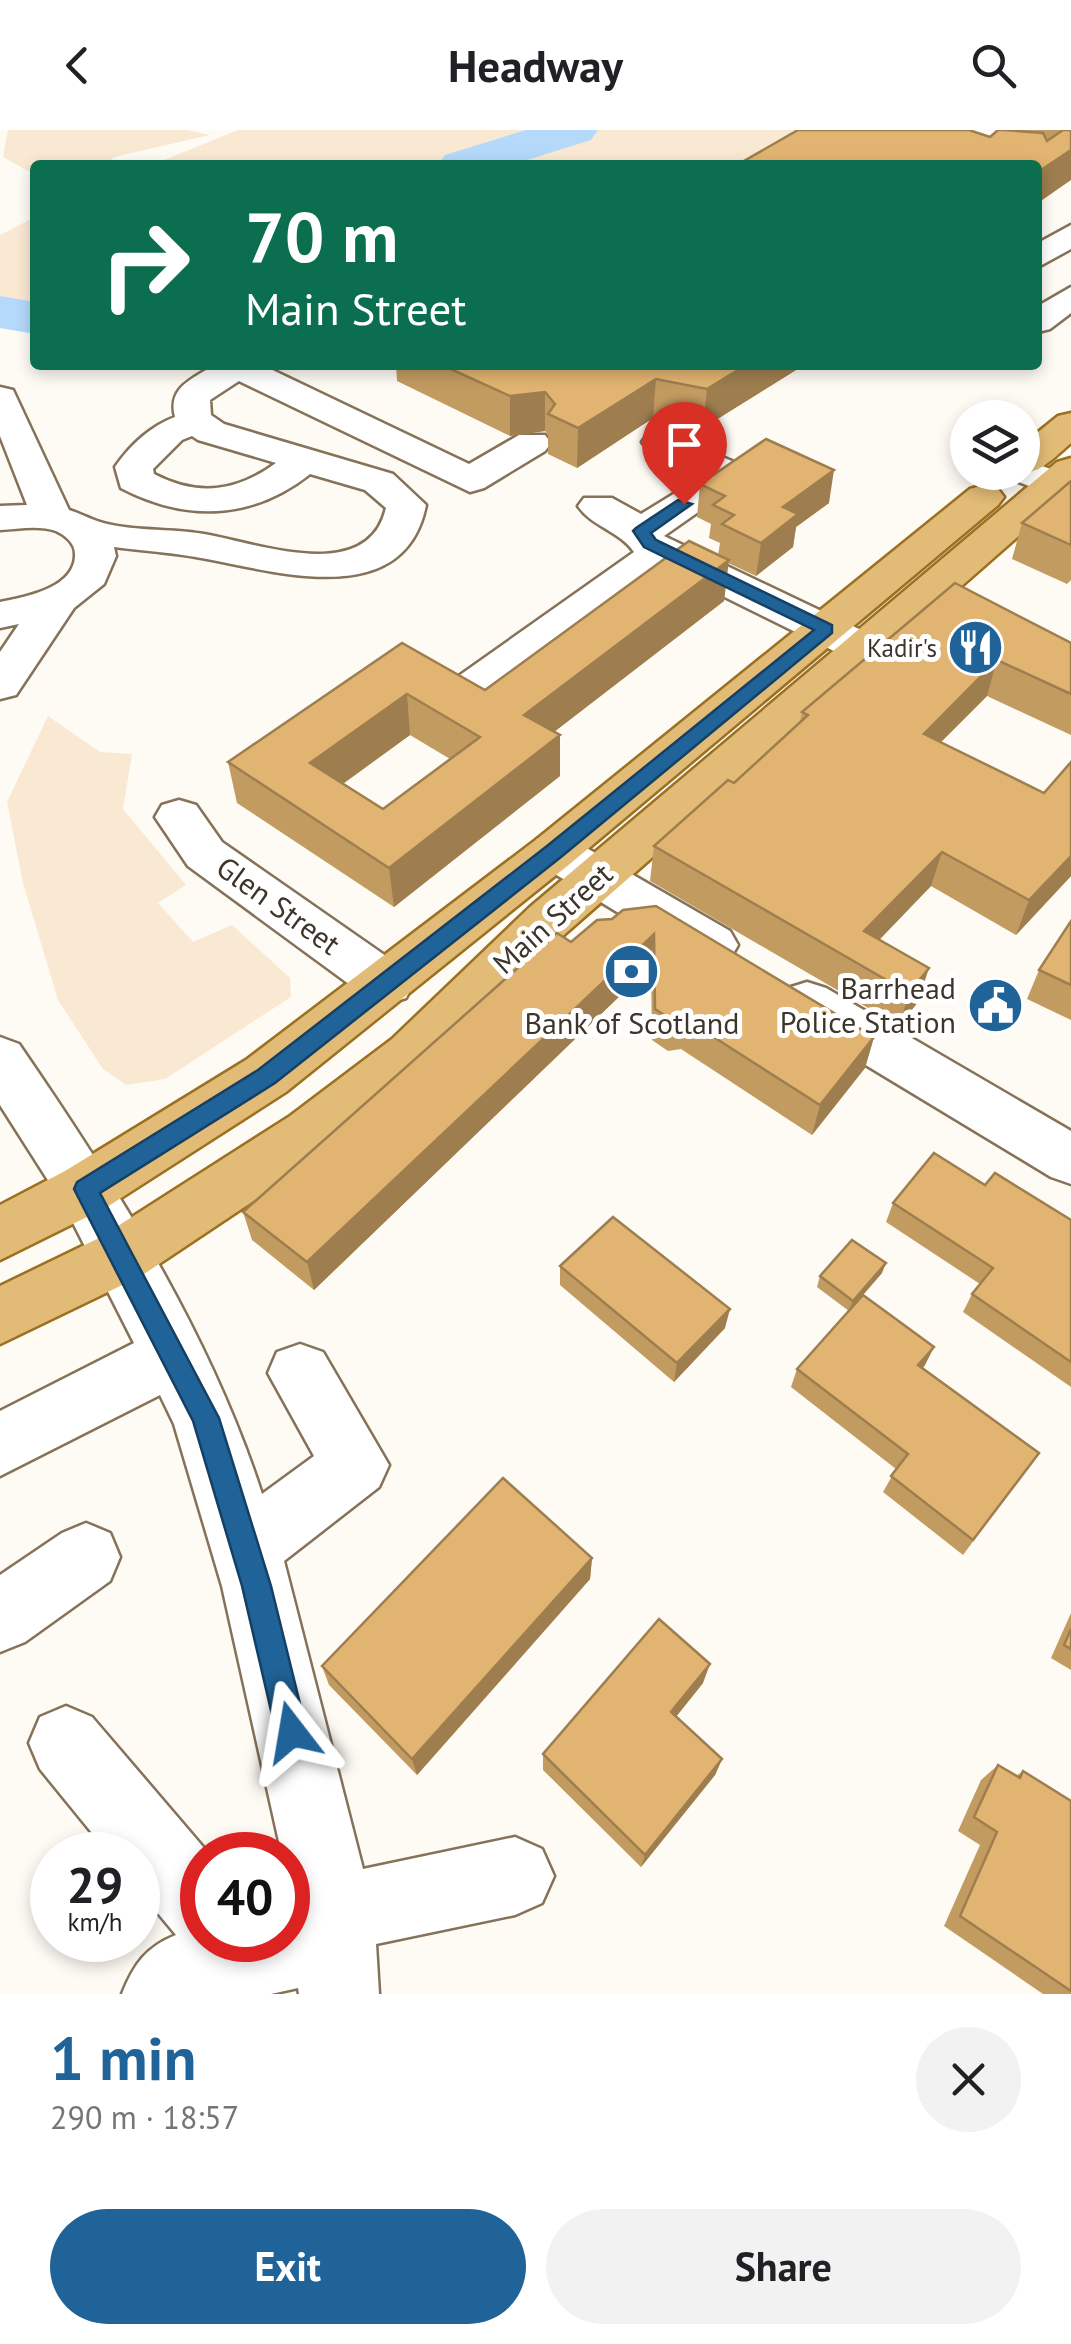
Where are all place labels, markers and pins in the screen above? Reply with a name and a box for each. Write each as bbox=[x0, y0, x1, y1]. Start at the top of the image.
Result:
pin bbox=[642, 402, 727, 505]
restaurant icon: Kadir's bbox=[946, 618, 1006, 678]
place label: Kadir's bbox=[867, 632, 937, 664]
bank icon: Bank of Scotland bbox=[602, 942, 662, 1002]
place label: Barrhead Police Station bbox=[780, 968, 956, 1041]
public building icon: Barrhead Police Station bbox=[965, 976, 1025, 1036]
place label: Bank of Scotland bbox=[525, 1003, 739, 1042]

